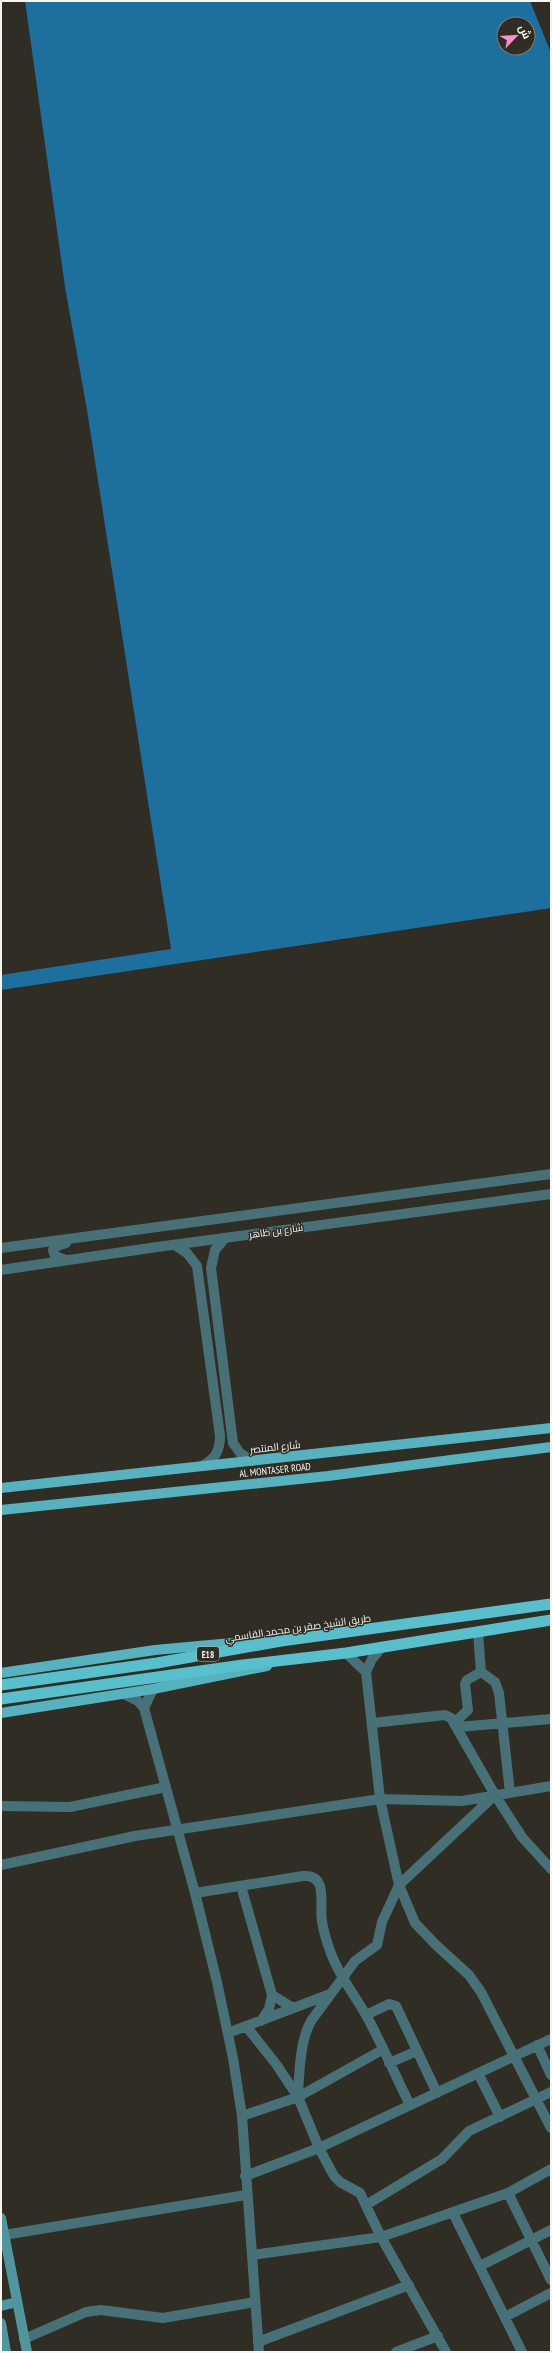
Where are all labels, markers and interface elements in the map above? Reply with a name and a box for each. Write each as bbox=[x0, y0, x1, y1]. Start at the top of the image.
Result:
north arrow bbox=[496, 16, 536, 56]
text: ش bbox=[516, 22, 534, 41]
street label: شارع بن ظاهر bbox=[247, 1221, 304, 1241]
street label: شارع المنتصر bbox=[248, 1438, 301, 1456]
street label: AL MONTASER ROAD bbox=[239, 1460, 311, 1480]
street label: طريق الشيخ صقر بن محمد القاسمي bbox=[224, 1611, 372, 1646]
road number: E18 bbox=[197, 1647, 219, 1661]

